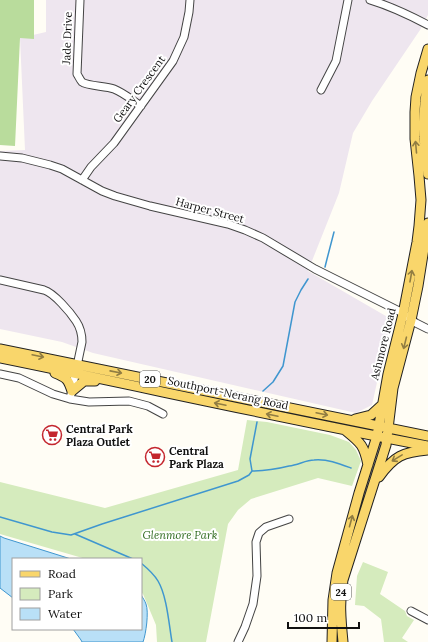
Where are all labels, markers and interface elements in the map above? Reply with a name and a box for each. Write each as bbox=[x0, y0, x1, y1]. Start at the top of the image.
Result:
street label: Jade Drive bbox=[59, 11, 75, 66]
street label: Geary Crescent bbox=[110, 52, 169, 125]
one-way arrow bbox=[412, 141, 420, 154]
street label: Harper Street bbox=[174, 194, 246, 226]
one-way arrow bbox=[407, 270, 415, 283]
street label: Ashmore Road bbox=[367, 306, 399, 383]
one-way arrow bbox=[400, 337, 408, 350]
one-way arrow bbox=[31, 353, 44, 361]
one-way arrow bbox=[109, 369, 122, 377]
road number: 20 bbox=[140, 371, 160, 387]
street label: Southport-Nerang Road bbox=[166, 373, 290, 413]
one-way arrow bbox=[214, 399, 227, 407]
one-way arrow bbox=[266, 410, 279, 418]
one-way arrow bbox=[315, 411, 328, 419]
place label: Central Park Plaza Outlet bbox=[66, 422, 133, 449]
supermarket icon: Central Park Plaza Outlet bbox=[41, 424, 63, 446]
place label: Central Park Plaza bbox=[169, 444, 224, 471]
supermarket icon: Central Park Plaza bbox=[144, 446, 166, 468]
one-way arrow bbox=[392, 454, 403, 462]
one-way arrow bbox=[348, 514, 355, 527]
park label: Glenmore Park bbox=[143, 528, 218, 542]
legend bbox=[12, 558, 142, 630]
text: Road bbox=[48, 566, 76, 581]
road number: 24 bbox=[331, 584, 351, 600]
text: Park bbox=[48, 586, 74, 601]
scale bar bbox=[288, 604, 359, 630]
text: Water bbox=[48, 606, 83, 621]
text: 100 m bbox=[294, 610, 327, 625]

